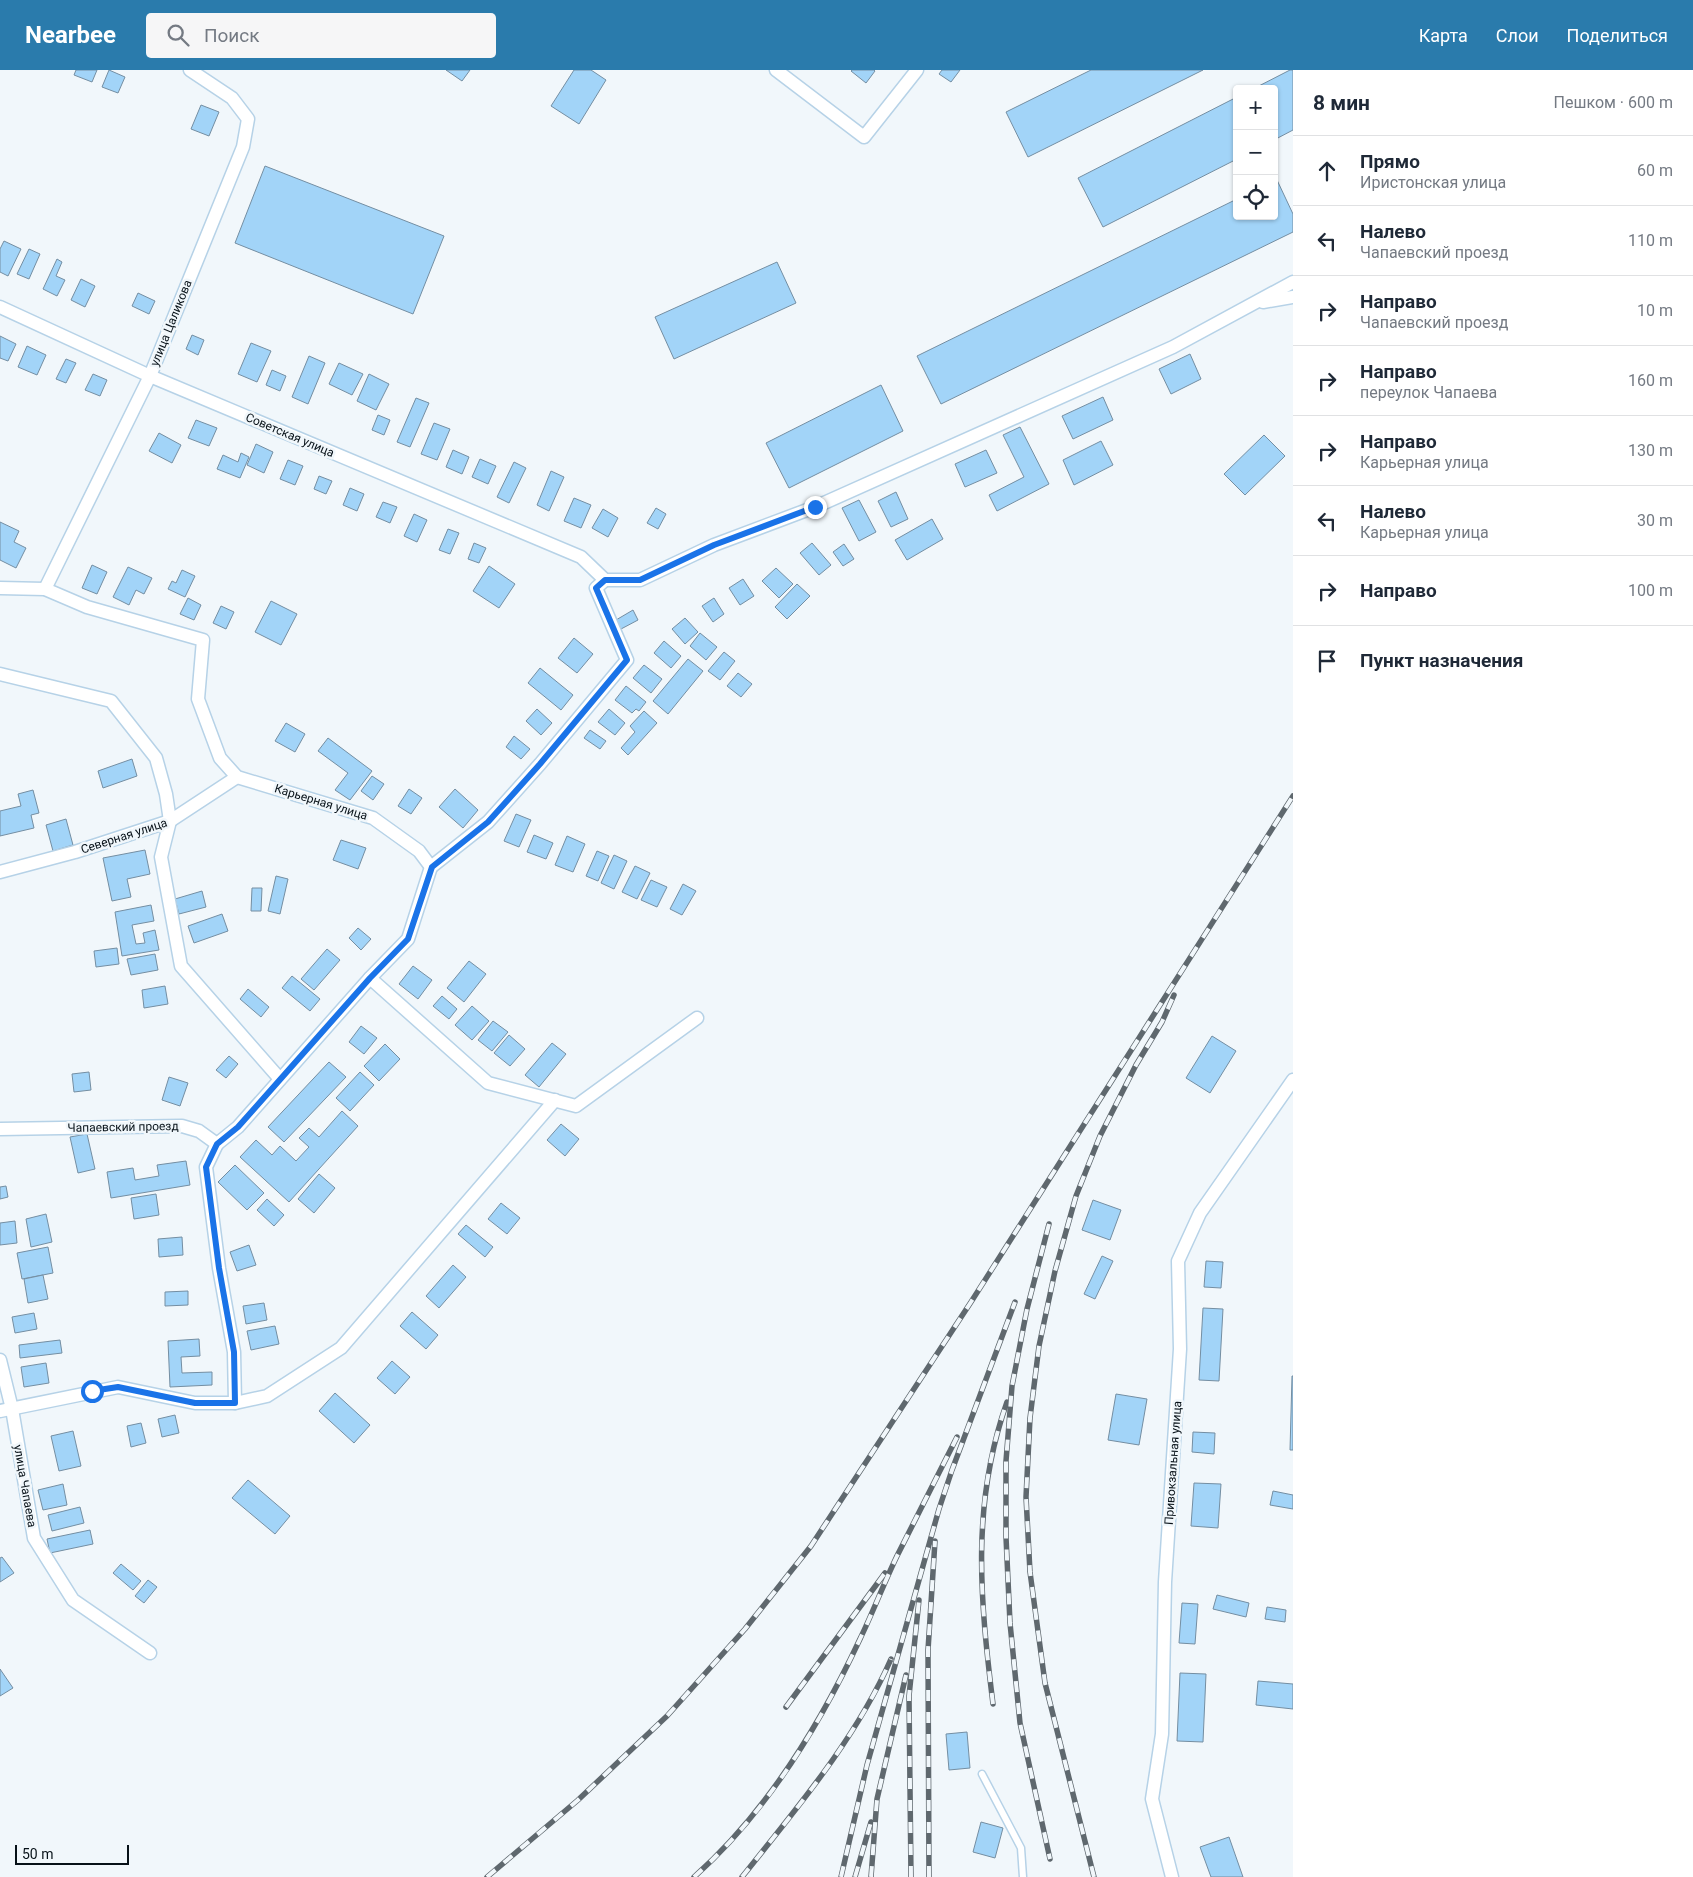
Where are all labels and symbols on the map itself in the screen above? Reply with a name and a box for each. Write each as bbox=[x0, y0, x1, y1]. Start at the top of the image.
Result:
street label: улица Цаликова bbox=[147, 278, 195, 368]
street label: Советская улица bbox=[244, 410, 336, 460]
route end bbox=[804, 496, 827, 519]
street label: Карьерная улица bbox=[273, 781, 369, 823]
street label: Северная улица bbox=[79, 815, 169, 857]
street label: Чапаевский проезд bbox=[67, 1119, 179, 1135]
route start bbox=[81, 1380, 104, 1403]
street label: Привокзальная улица bbox=[1162, 1400, 1184, 1526]
street label: улица Чапаева bbox=[11, 1443, 39, 1529]
scale bar bbox=[15, 1842, 129, 1865]

